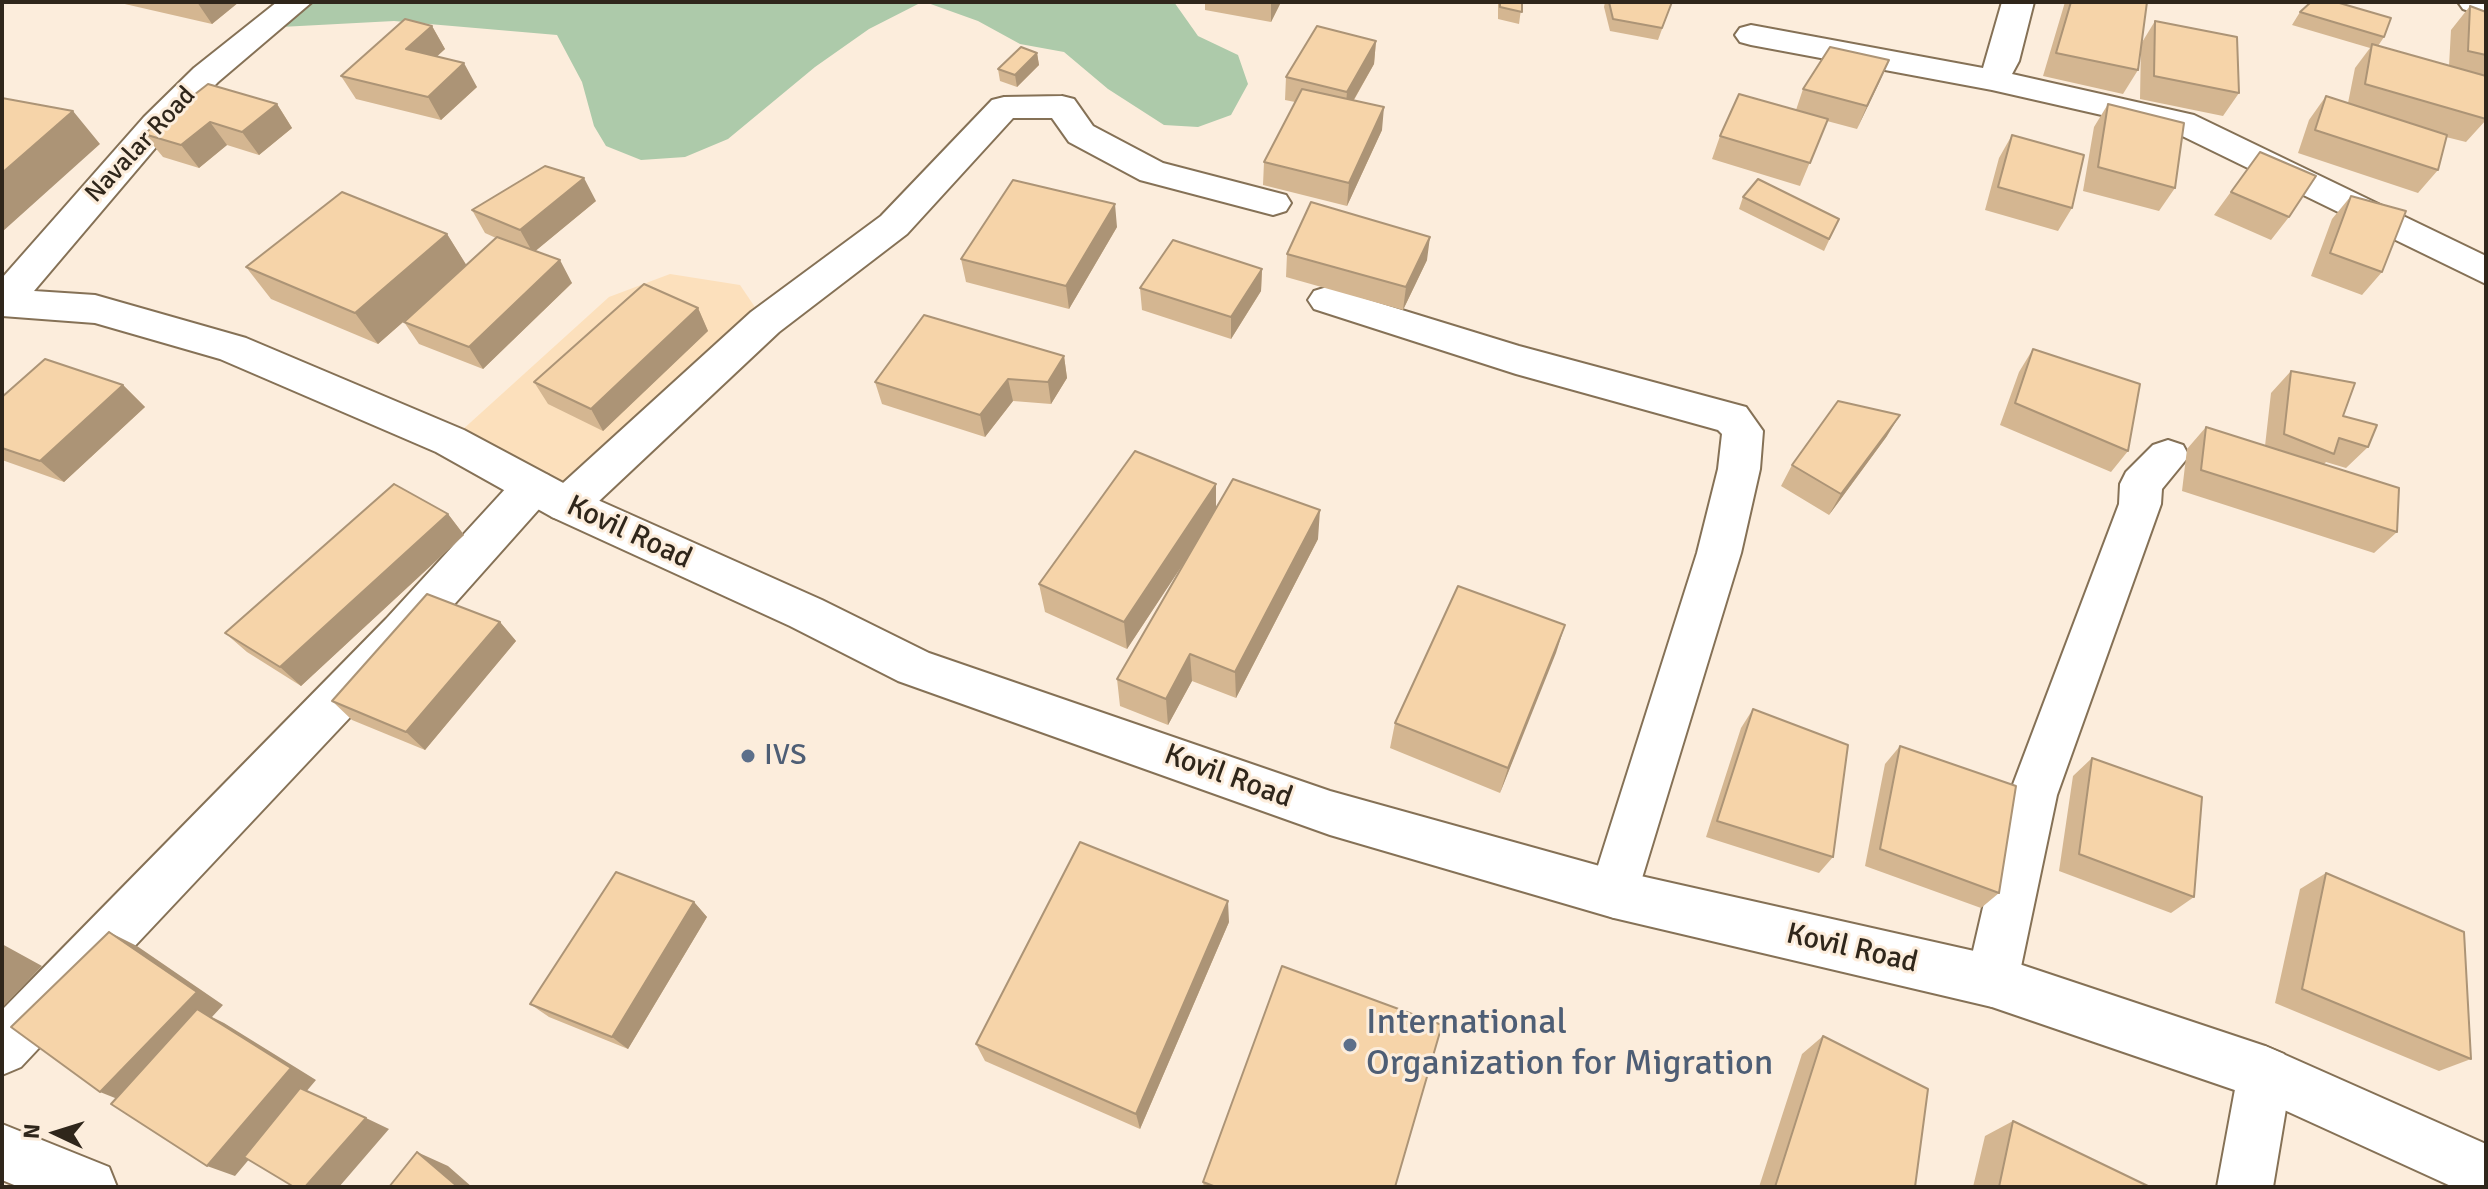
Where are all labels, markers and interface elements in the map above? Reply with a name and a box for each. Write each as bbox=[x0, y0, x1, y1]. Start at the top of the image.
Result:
street label: Navalar Road bbox=[79, 81, 203, 209]
street label: Kovil Road bbox=[561, 488, 697, 578]
street label: Kovil Road bbox=[1159, 737, 1297, 817]
place label: IVS bbox=[764, 738, 807, 774]
marker: IVS bbox=[739, 747, 757, 765]
street label: Kovil Road bbox=[1783, 916, 1921, 982]
place label: International Organization for Migration bbox=[1366, 1002, 1773, 1087]
marker: International Organization for Migration bbox=[1341, 1036, 1359, 1054]
north arrow bbox=[16, 1093, 96, 1173]
text: N bbox=[18, 1123, 46, 1140]

